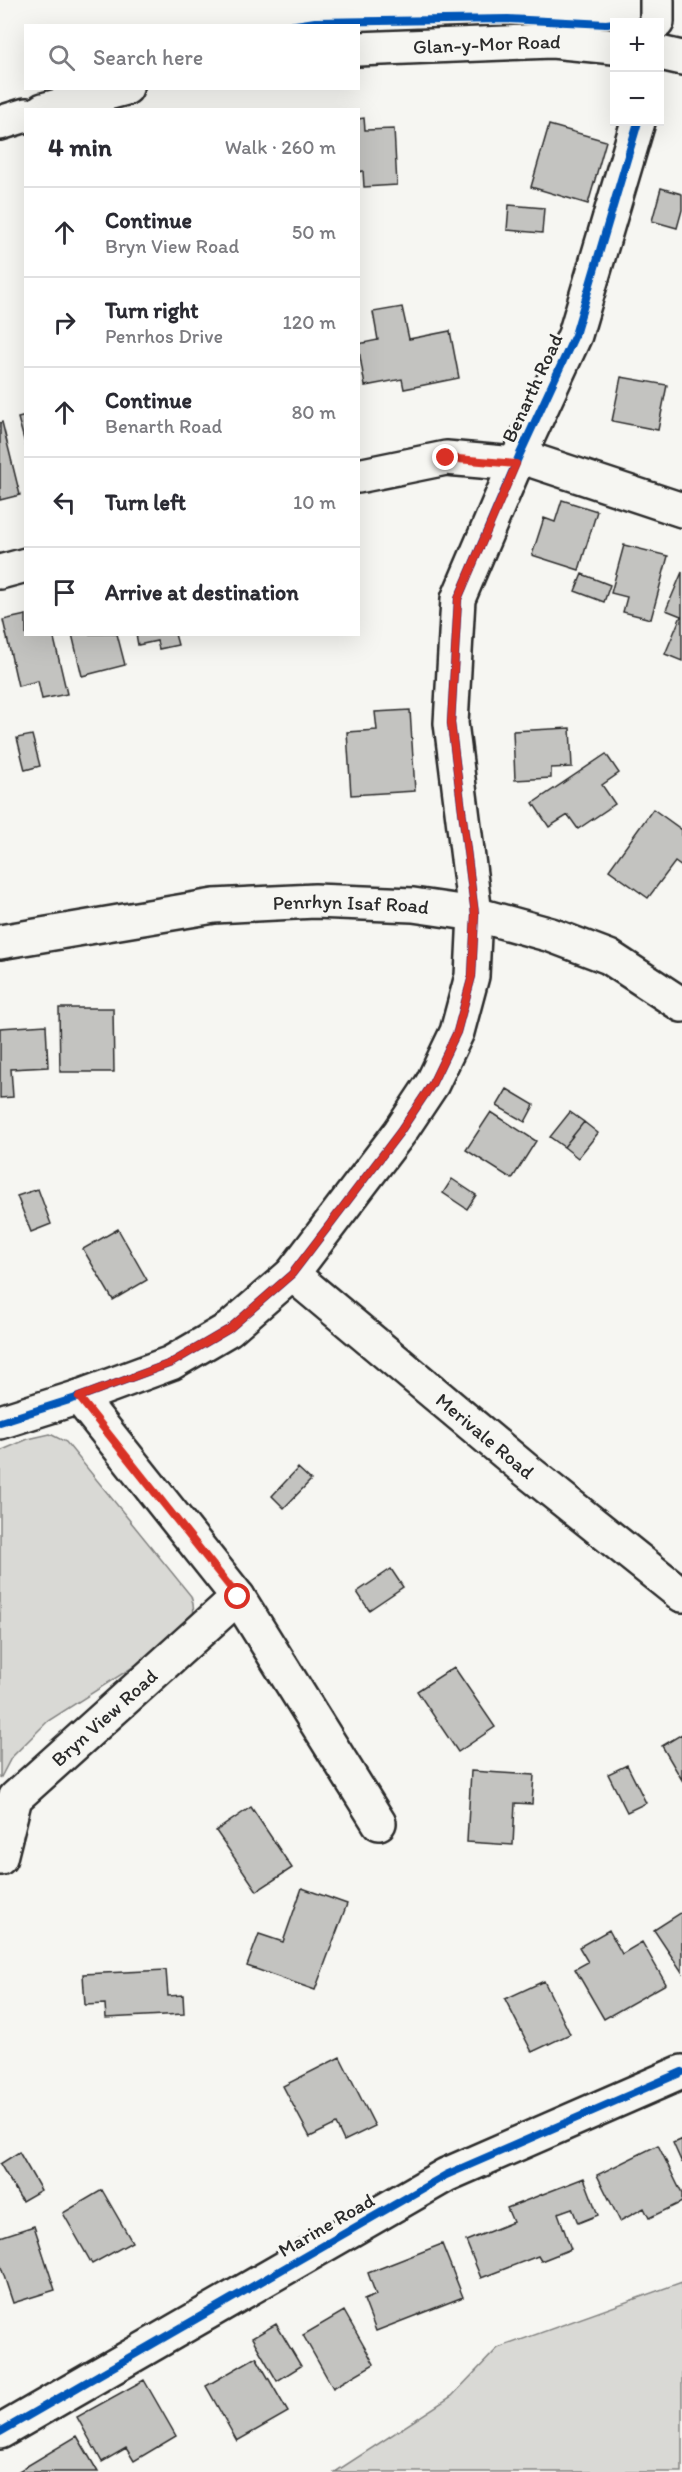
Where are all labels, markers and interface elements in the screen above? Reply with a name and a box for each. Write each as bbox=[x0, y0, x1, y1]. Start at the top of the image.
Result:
map controls bbox=[610, 18, 664, 126]
button: + bbox=[610, 18, 664, 72]
search box bbox=[24, 24, 360, 90]
street label: Glan-y-Mor Road bbox=[412, 29, 562, 59]
icon: search bbox=[45, 41, 78, 74]
text: Search here bbox=[93, 44, 203, 71]
button: − bbox=[610, 72, 664, 126]
text: 4 min bbox=[48, 131, 112, 163]
text: Walk · 260 m bbox=[225, 135, 336, 159]
text: Continue bbox=[105, 207, 192, 234]
icon: ahead bbox=[48, 216, 81, 249]
text: 50 m bbox=[292, 220, 336, 244]
text: Bryn View Road bbox=[105, 234, 239, 258]
text: Turn right bbox=[105, 297, 199, 324]
icon: right bbox=[48, 306, 81, 339]
text: 120 m bbox=[283, 310, 336, 334]
text: Penrhos Drive bbox=[105, 324, 223, 348]
street label: Benarth Road bbox=[496, 330, 568, 446]
text: Continue bbox=[105, 387, 192, 414]
icon: ahead bbox=[48, 396, 81, 429]
text: 80 m bbox=[291, 400, 336, 424]
text: Benarth Road bbox=[105, 414, 222, 438]
route end bbox=[432, 444, 458, 470]
icon: left bbox=[48, 486, 81, 519]
text: Turn left bbox=[105, 489, 186, 516]
text: 10 m bbox=[293, 490, 336, 514]
icon: arrive bbox=[48, 576, 81, 609]
text: Arrive at destination bbox=[105, 579, 299, 606]
street label: Penrhyn Isaf Road bbox=[272, 889, 431, 919]
street label: Merivale Road bbox=[431, 1388, 539, 1484]
route start bbox=[224, 1583, 250, 1609]
street label: Bryn View Road bbox=[46, 1663, 162, 1771]
street label: Marine Road bbox=[274, 2188, 378, 2262]

